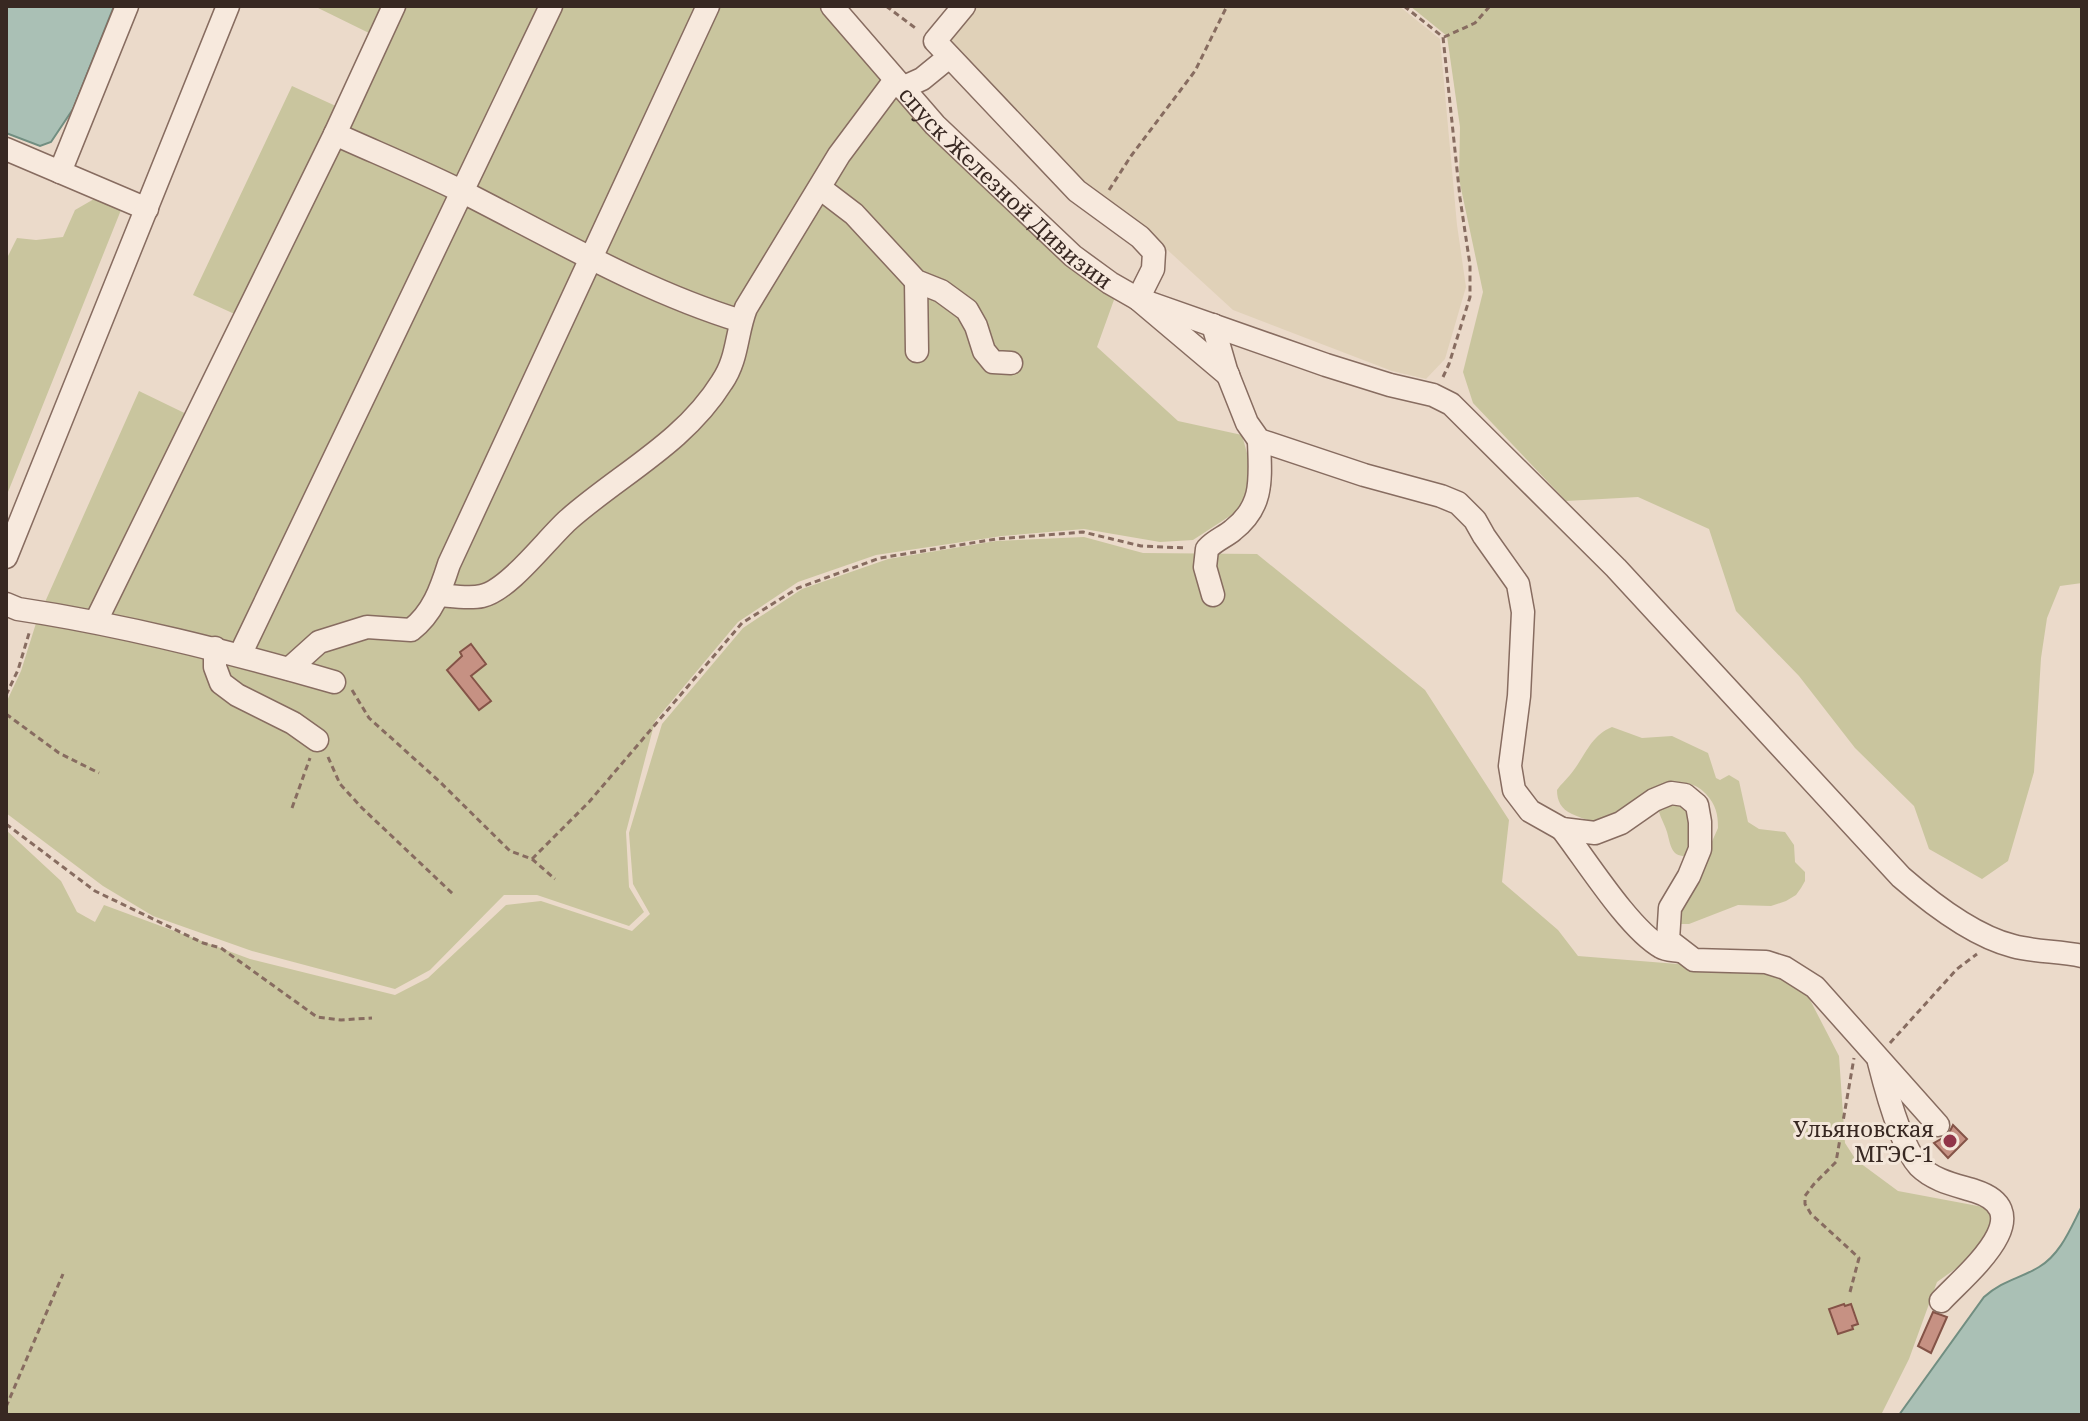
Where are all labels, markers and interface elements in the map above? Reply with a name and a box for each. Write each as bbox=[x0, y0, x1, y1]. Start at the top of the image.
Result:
street label: спуск Железной Дивизии bbox=[893, 80, 1119, 295]
place label: Ульяновская МГЭС-1 bbox=[1793, 1113, 1934, 1168]
marker: Ульяновская МГЭС-1 bbox=[1941, 1132, 1959, 1150]

